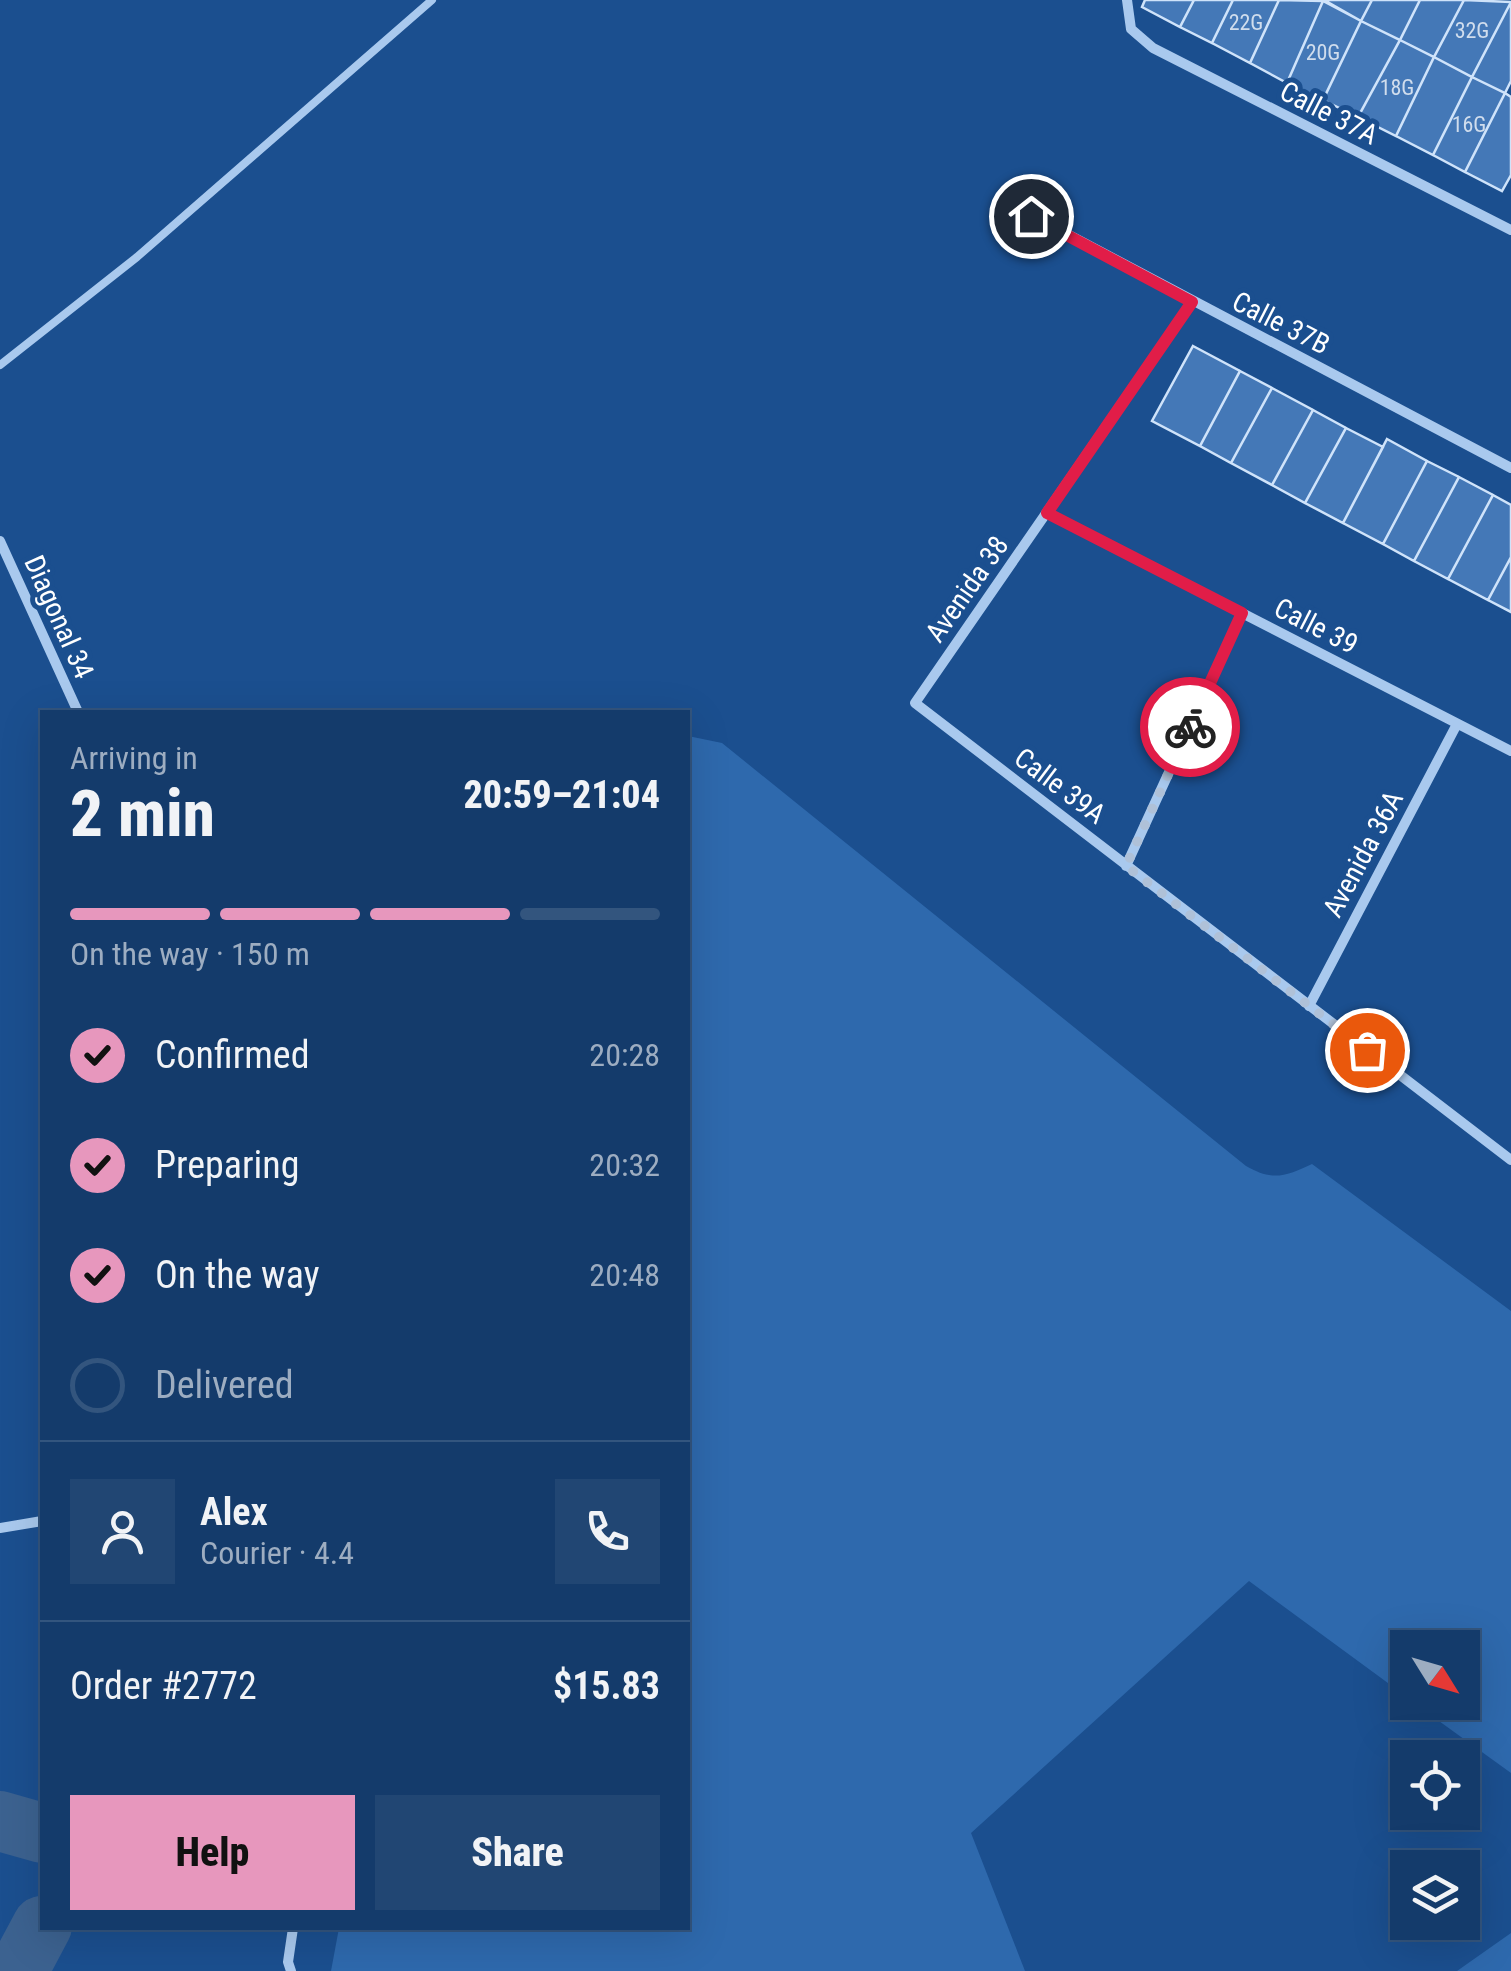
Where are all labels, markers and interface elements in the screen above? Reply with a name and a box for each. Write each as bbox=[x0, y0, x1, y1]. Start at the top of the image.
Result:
house number: 22G bbox=[1229, 10, 1263, 35]
house number: 32G bbox=[1455, 18, 1489, 43]
house number: 20G bbox=[1306, 40, 1340, 65]
street label: Calle 37A bbox=[1275, 74, 1383, 152]
house number: 18G bbox=[1380, 75, 1414, 100]
house number: 16G bbox=[1452, 112, 1486, 137]
pin bbox=[989, 174, 1074, 259]
icon: home bbox=[1004, 189, 1059, 244]
street label: Calle 37B bbox=[1227, 285, 1335, 361]
street label: Avenida 38 bbox=[919, 530, 1015, 648]
street label: Diagonal 34 bbox=[17, 550, 101, 684]
street label: Calle 39 bbox=[1269, 591, 1363, 661]
courier bbox=[1140, 677, 1240, 777]
icon: bike bbox=[1163, 700, 1218, 755]
text: Arriving in bbox=[70, 739, 198, 777]
street label: Calle 39A bbox=[1008, 741, 1112, 831]
text: 20:59–21:04 bbox=[463, 773, 660, 817]
text: 2 min bbox=[70, 776, 215, 852]
street label: Avenida 36A bbox=[1316, 785, 1410, 923]
text: On the way · 150 m bbox=[70, 935, 310, 973]
pin bbox=[1325, 1008, 1410, 1093]
icon: bag bbox=[1340, 1023, 1395, 1078]
icon: check bbox=[70, 1028, 125, 1083]
text: Confirmed bbox=[155, 1033, 310, 1077]
text: 20:28 bbox=[589, 1036, 660, 1074]
icon: check bbox=[70, 1138, 125, 1193]
text: Preparing bbox=[155, 1143, 300, 1187]
text: 20:32 bbox=[589, 1146, 660, 1184]
icon: check bbox=[70, 1248, 125, 1303]
text: On the way bbox=[155, 1253, 320, 1297]
text: 20:48 bbox=[589, 1256, 660, 1294]
text: Delivered bbox=[155, 1363, 294, 1407]
button: person bbox=[70, 1479, 175, 1584]
button: phone bbox=[555, 1479, 660, 1584]
text: Alex bbox=[200, 1490, 268, 1534]
text: Courier · 4.4 bbox=[200, 1534, 354, 1572]
north arrow bbox=[1390, 1630, 1480, 1720]
map controls bbox=[1390, 1630, 1480, 1940]
text: Order #2772 bbox=[70, 1664, 257, 1708]
text: $15.83 bbox=[553, 1664, 660, 1708]
button: locate bbox=[1390, 1740, 1480, 1830]
button: Help bbox=[70, 1795, 355, 1910]
button: Share bbox=[375, 1795, 660, 1910]
button: layers bbox=[1390, 1850, 1480, 1940]

